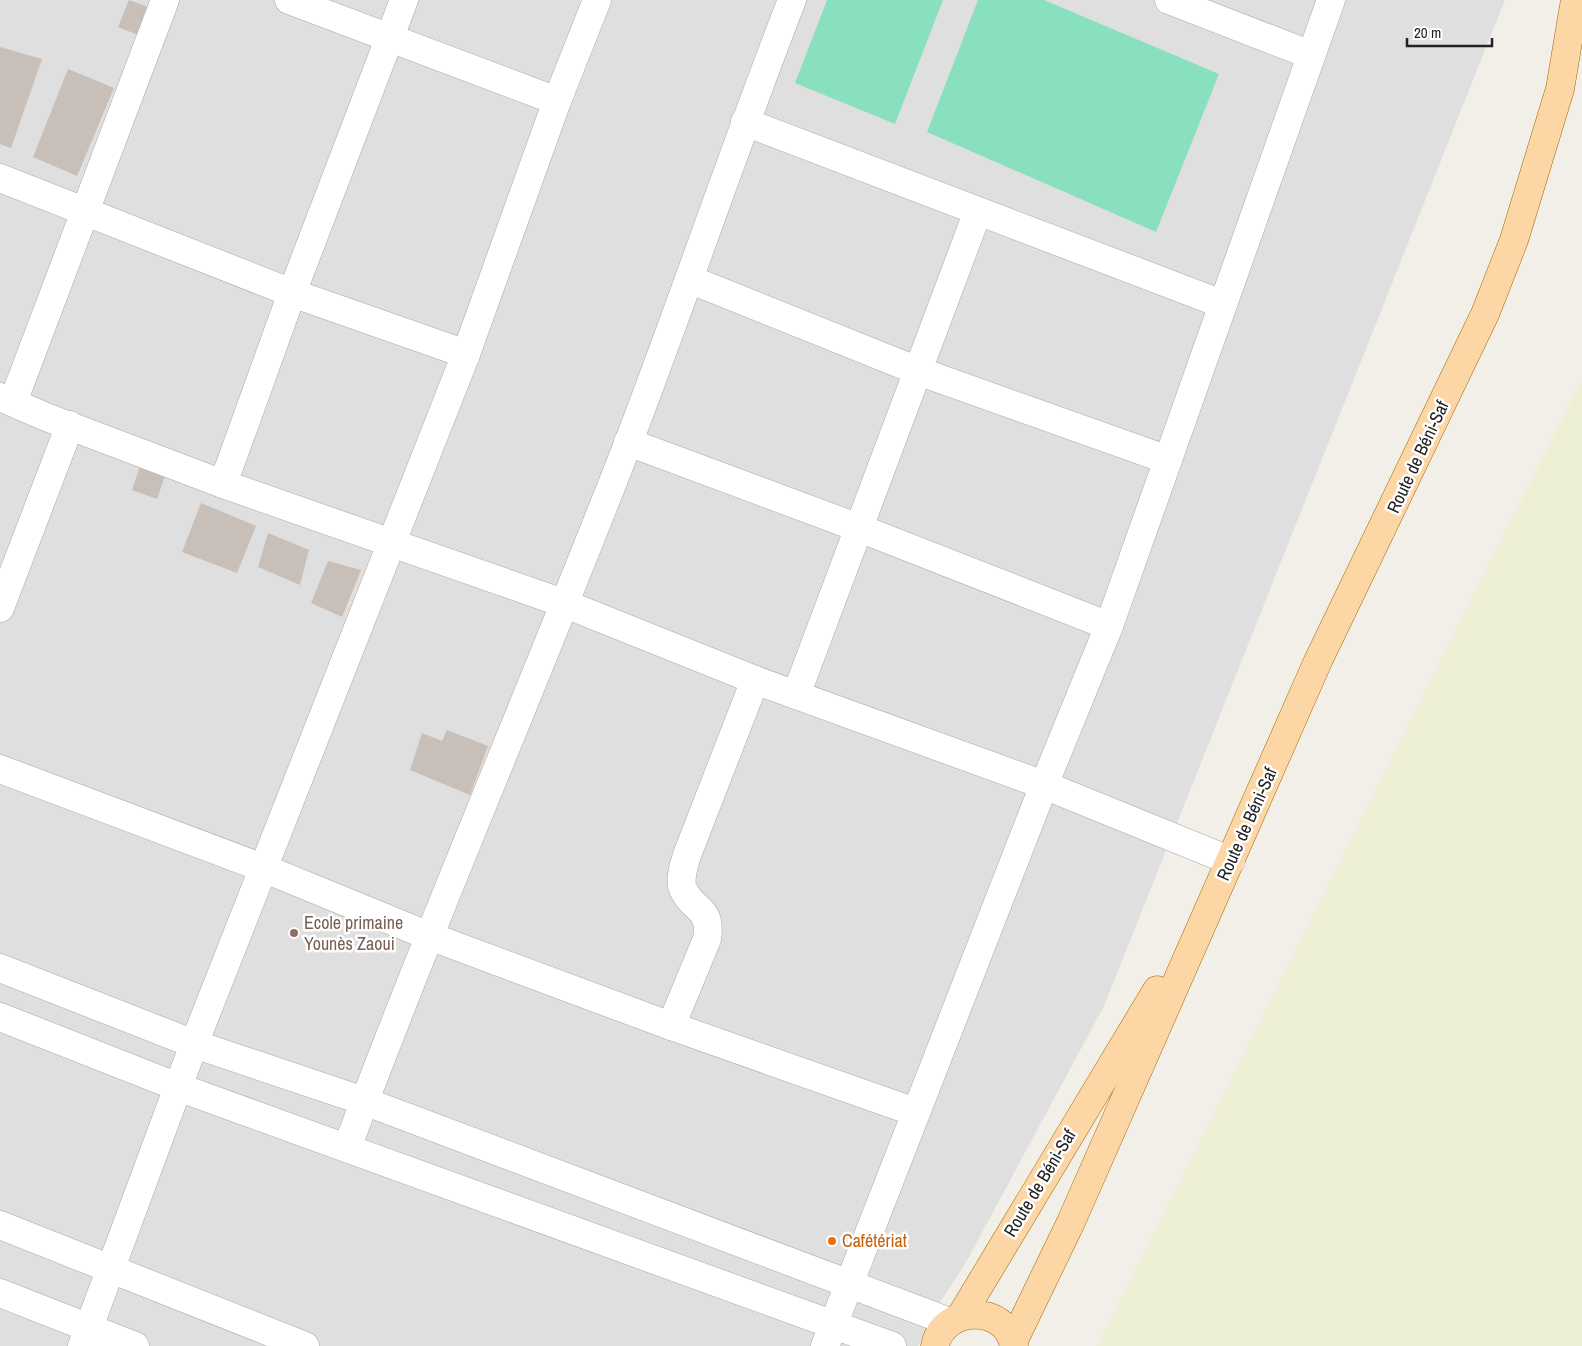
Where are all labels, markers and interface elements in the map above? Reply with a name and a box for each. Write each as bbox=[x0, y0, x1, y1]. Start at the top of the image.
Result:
scale bar bbox=[1407, 15, 1492, 47]
text: 20 m bbox=[1414, 22, 1441, 43]
street label: Route de Béni-Saf bbox=[1381, 396, 1455, 517]
street label: Route de Béni-Saf bbox=[1210, 762, 1283, 884]
place label: Ecole primaine Younès Zaoui bbox=[304, 910, 403, 956]
marker: Ecole primaine Younès Zaoui bbox=[288, 927, 300, 939]
street label: Route de Béni-Saf bbox=[998, 1123, 1082, 1241]
place label: Cafétériat bbox=[842, 1228, 907, 1253]
marker: Cafétériat bbox=[826, 1235, 838, 1247]

